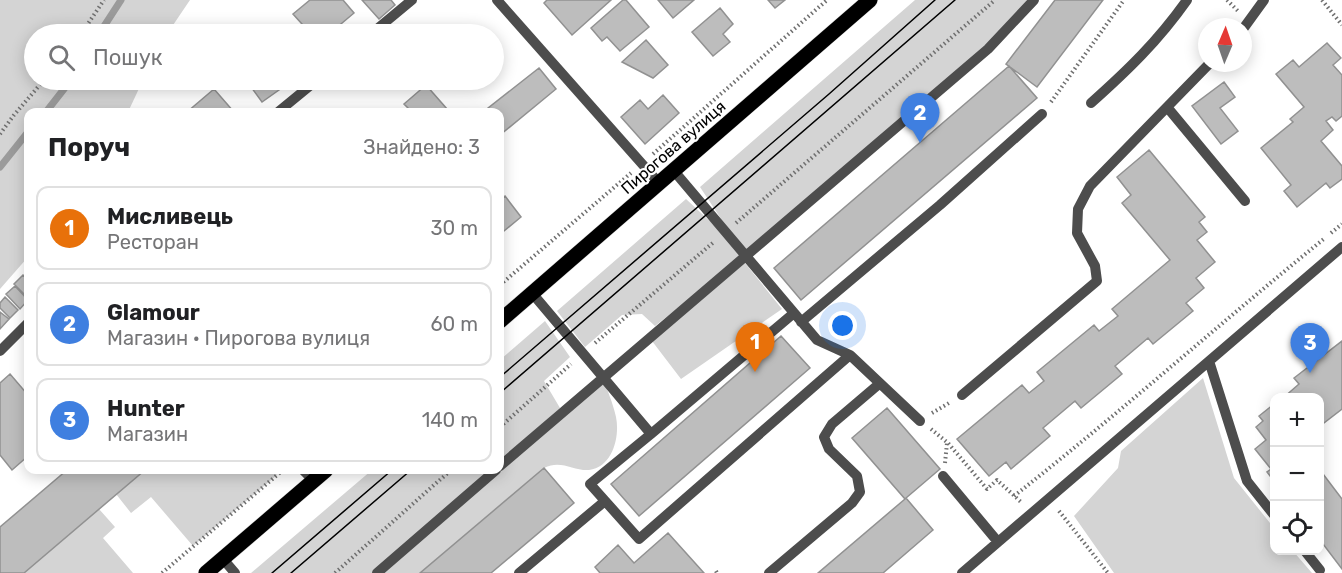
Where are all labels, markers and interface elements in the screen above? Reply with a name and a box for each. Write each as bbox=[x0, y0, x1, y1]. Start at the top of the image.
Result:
north arrow bbox=[1198, 18, 1252, 72]
search box bbox=[24, 24, 504, 90]
icon: search bbox=[45, 41, 78, 74]
text: Пошук bbox=[93, 44, 163, 71]
pin: 2 bbox=[900, 94, 940, 143]
street label: Пирогова вулиця bbox=[617, 97, 730, 198]
text: Поруч bbox=[48, 132, 130, 163]
text: Знайдено: 3 bbox=[363, 135, 480, 159]
text: Мисливець bbox=[107, 203, 233, 230]
text: 1 bbox=[65, 216, 74, 240]
text: 30 m bbox=[431, 216, 478, 240]
text: Ресторан bbox=[107, 230, 199, 254]
text: Glamour bbox=[107, 299, 200, 326]
your location bbox=[828, 311, 857, 340]
text: 2 bbox=[63, 312, 76, 336]
text: 60 m bbox=[431, 312, 478, 336]
pin: 1 bbox=[736, 322, 774, 372]
pin: 3 bbox=[1290, 324, 1330, 373]
text: Магазин · Пирогова вулиця bbox=[107, 326, 370, 350]
map controls bbox=[1270, 393, 1324, 555]
button: + bbox=[1270, 393, 1324, 447]
text: Hunter bbox=[107, 395, 185, 422]
text: 3 bbox=[63, 408, 76, 432]
text: 140 m bbox=[422, 408, 478, 432]
text: Магазин bbox=[107, 422, 188, 446]
button: − bbox=[1270, 447, 1324, 501]
button: locate bbox=[1270, 501, 1324, 555]

